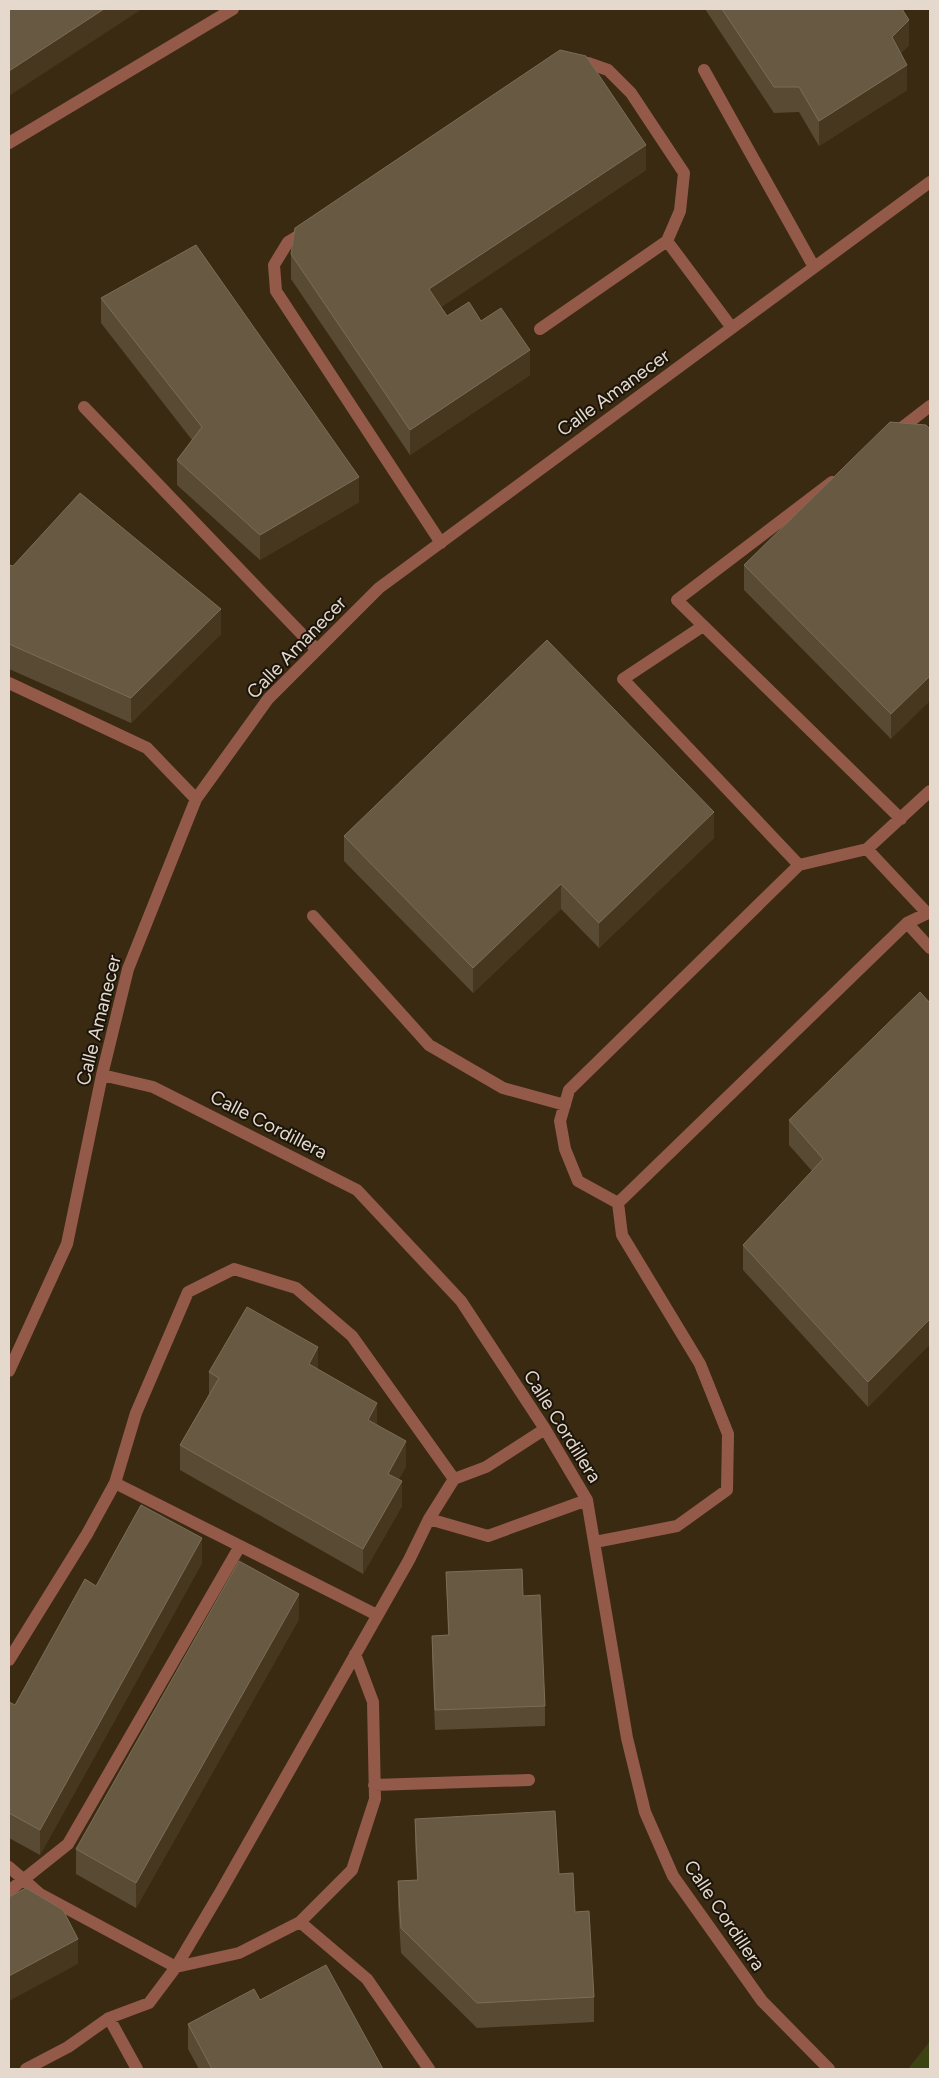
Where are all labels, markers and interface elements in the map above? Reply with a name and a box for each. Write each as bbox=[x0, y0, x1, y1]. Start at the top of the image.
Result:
street label: Calle Amanecer bbox=[552, 344, 675, 441]
street label: Calle Amanecer bbox=[242, 591, 351, 703]
street label: Calle Amanecer bbox=[71, 952, 126, 1088]
street label: Calle Cordillera bbox=[206, 1085, 331, 1164]
street label: Calle Cordillera bbox=[519, 1366, 606, 1487]
street label: Calle Cordillera bbox=[679, 1856, 770, 1975]

